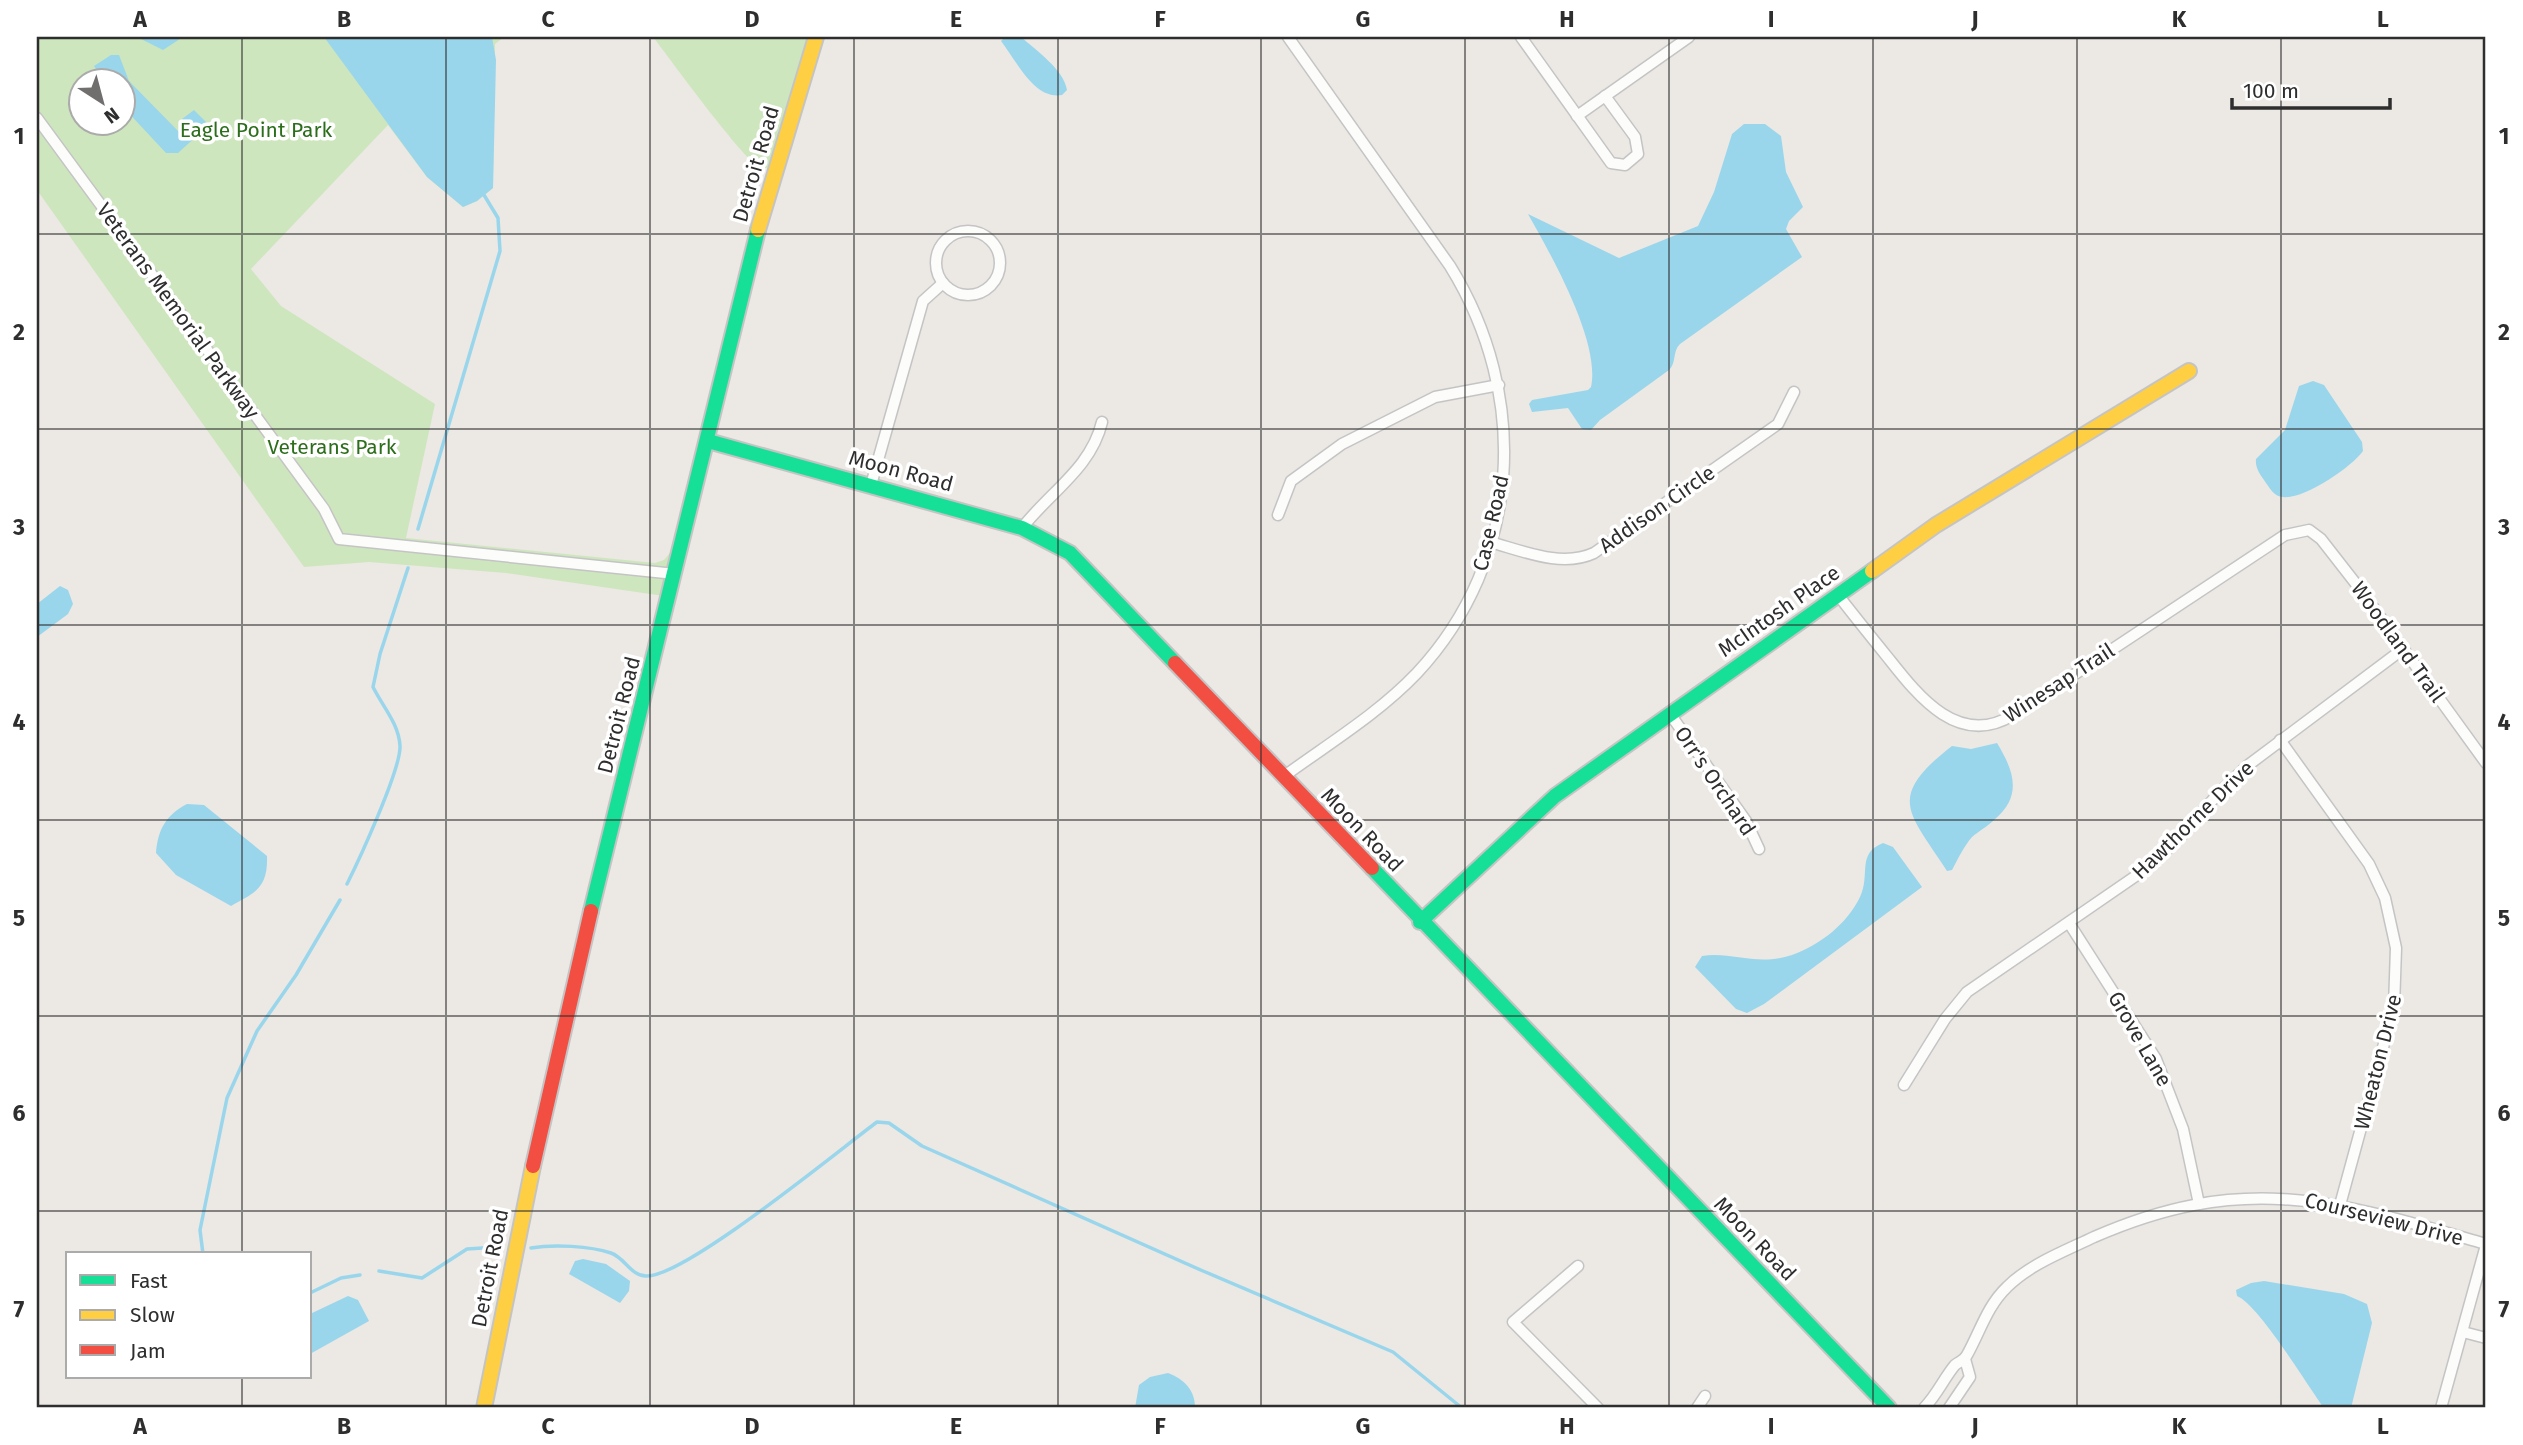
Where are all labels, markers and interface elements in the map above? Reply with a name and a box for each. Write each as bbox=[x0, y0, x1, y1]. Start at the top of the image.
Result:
text: A bbox=[132, 5, 147, 33]
text: B bbox=[337, 5, 351, 33]
text: C bbox=[541, 5, 555, 33]
text: D bbox=[745, 5, 760, 33]
text: E bbox=[950, 5, 962, 33]
text: F bbox=[1154, 5, 1166, 33]
text: G bbox=[1356, 5, 1370, 33]
text: H bbox=[1559, 5, 1575, 33]
text: I bbox=[1768, 5, 1774, 33]
text: J bbox=[1970, 5, 1979, 33]
text: K bbox=[2172, 5, 2187, 33]
text: L bbox=[2377, 5, 2389, 33]
north arrow bbox=[66, 66, 136, 136]
scale bar bbox=[2232, 66, 2390, 110]
text: 100 m bbox=[2243, 78, 2299, 104]
text: N bbox=[100, 102, 124, 128]
street label: Detroit Road bbox=[727, 103, 785, 225]
park label: Eagle Point Park bbox=[180, 117, 333, 143]
text: 1 bbox=[14, 122, 24, 150]
text: 1 bbox=[2499, 122, 2509, 150]
street label: Veterans Memorial Parkway bbox=[91, 198, 265, 424]
text: 2 bbox=[13, 318, 25, 346]
text: 2 bbox=[2498, 318, 2510, 346]
park label: Veterans Park bbox=[267, 434, 397, 460]
street label: Moon Road bbox=[846, 445, 956, 497]
street label: Addison Circle bbox=[1594, 459, 1720, 559]
street label: Case Road bbox=[1467, 472, 1515, 574]
text: 3 bbox=[12, 513, 25, 541]
text: 3 bbox=[2497, 513, 2510, 541]
street label: McIntosh Place bbox=[1713, 559, 1845, 663]
street label: Woodland Trail bbox=[2345, 576, 2451, 708]
street label: Winesap Trail bbox=[1999, 637, 2119, 729]
street label: Detroit Road bbox=[592, 654, 646, 776]
text: 4 bbox=[13, 708, 26, 736]
text: 4 bbox=[2498, 708, 2511, 736]
street label: Orr's Orchard bbox=[1669, 721, 1761, 841]
street label: Hawthorne Drive bbox=[2127, 755, 2259, 885]
street label: Moon Road bbox=[1315, 782, 1409, 878]
text: 5 bbox=[13, 904, 25, 932]
text: 5 bbox=[2498, 904, 2510, 932]
street label: Grove Lane bbox=[2102, 987, 2178, 1091]
street label: Wheaton Drive bbox=[2349, 991, 2407, 1133]
text: 6 bbox=[13, 1099, 26, 1127]
text: 6 bbox=[2498, 1099, 2511, 1127]
street label: Courseview Drive bbox=[2302, 1187, 2466, 1251]
street label: Moon Road bbox=[1708, 1191, 1802, 1287]
street label: Detroit Road bbox=[466, 1207, 514, 1329]
legend bbox=[66, 1252, 312, 1378]
text: Fast bbox=[130, 1268, 168, 1294]
text: 7 bbox=[14, 1295, 25, 1323]
text: 7 bbox=[2499, 1295, 2510, 1323]
text: Slow bbox=[130, 1302, 175, 1328]
text: Jam bbox=[130, 1338, 166, 1364]
text: A bbox=[132, 1412, 147, 1440]
text: B bbox=[337, 1412, 351, 1440]
text: C bbox=[541, 1412, 555, 1440]
text: D bbox=[745, 1412, 760, 1440]
text: E bbox=[950, 1412, 962, 1440]
text: F bbox=[1154, 1412, 1166, 1440]
text: G bbox=[1356, 1412, 1370, 1440]
text: H bbox=[1559, 1412, 1575, 1440]
text: I bbox=[1768, 1412, 1774, 1440]
text: J bbox=[1970, 1412, 1979, 1440]
text: K bbox=[2172, 1412, 2187, 1440]
text: L bbox=[2377, 1412, 2389, 1440]

